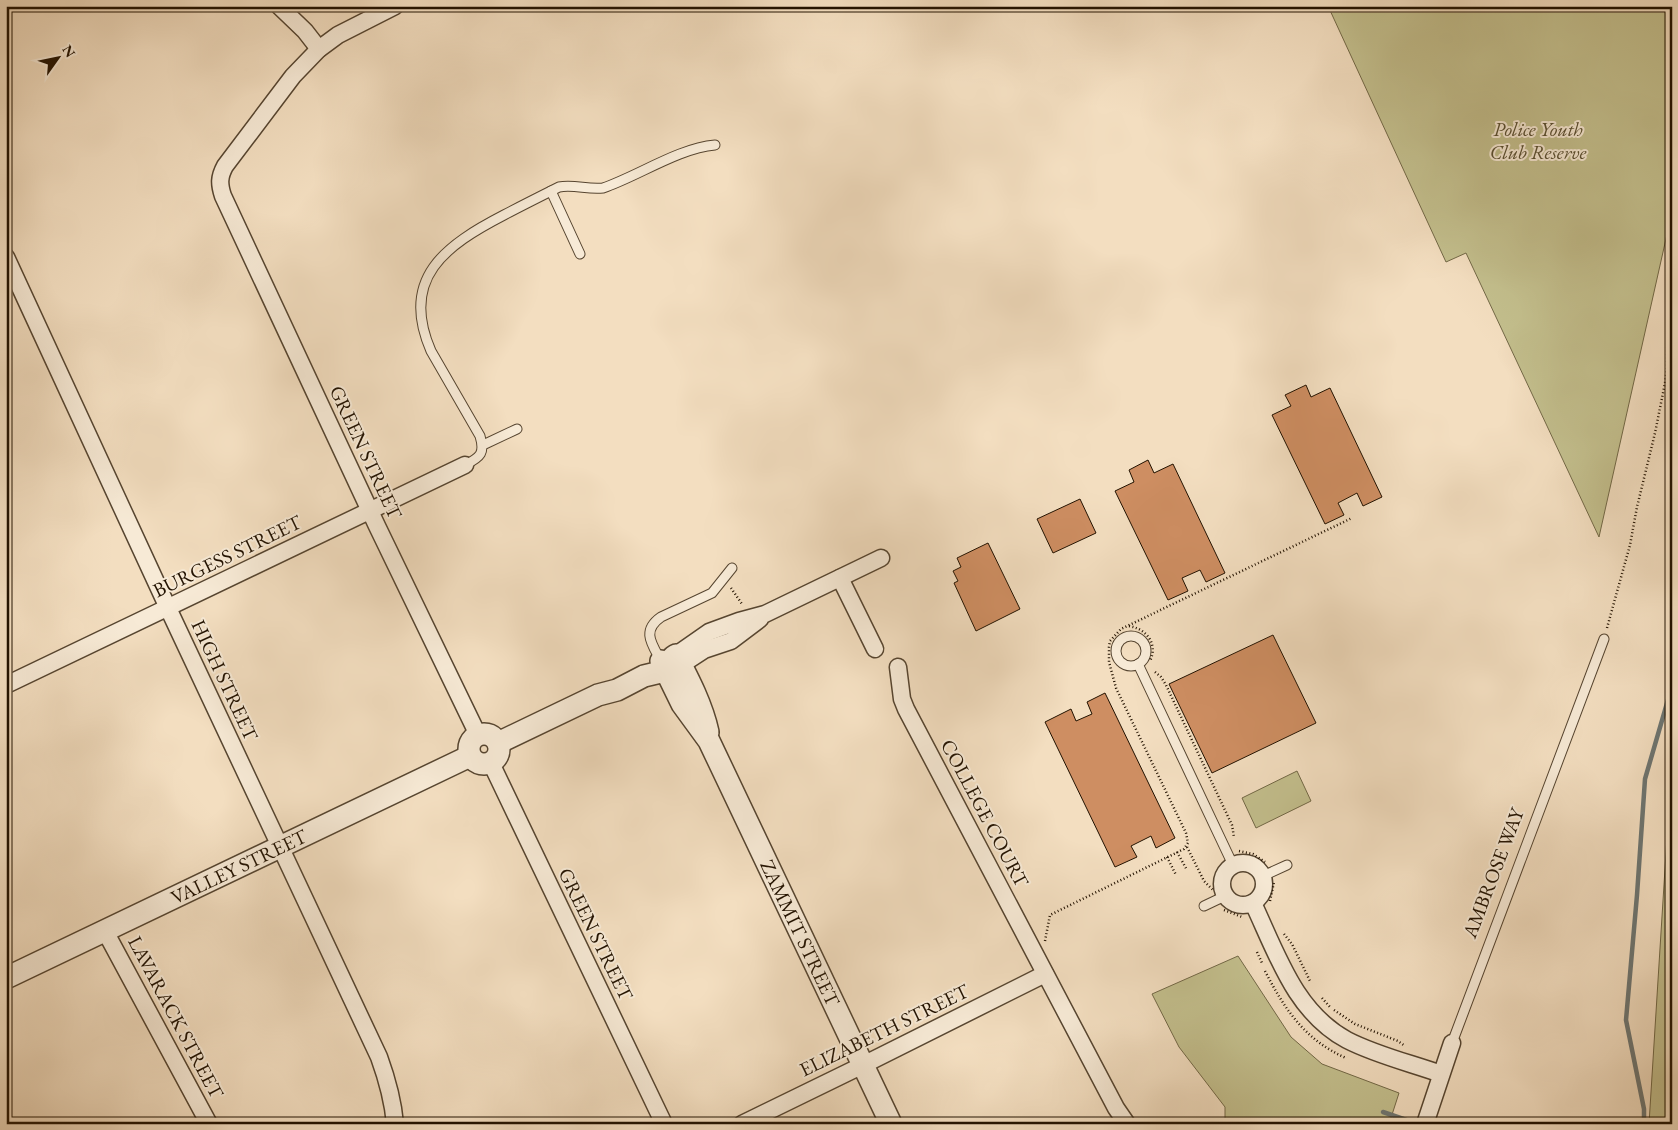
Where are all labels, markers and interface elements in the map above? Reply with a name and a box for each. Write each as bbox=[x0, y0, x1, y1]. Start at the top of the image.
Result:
north arrow bbox=[32, 32, 82, 82]
text: N bbox=[58, 41, 80, 61]
park label: Police Youth Club Reserve bbox=[1490, 116, 1586, 165]
street label: GREEN STREET bbox=[324, 381, 408, 523]
street label: BURGESS STREET bbox=[148, 509, 306, 603]
street label: HIGH STREET bbox=[186, 615, 265, 745]
street label: COLLEGE COURT bbox=[935, 735, 1035, 892]
street label: AMBROSE WAY bbox=[1456, 803, 1530, 943]
street label: VALLEY STREET bbox=[166, 823, 312, 910]
street label: ZAMMIT STREET bbox=[754, 855, 846, 1011]
street label: GREEN STREET bbox=[553, 864, 640, 1005]
street label: LAVARACK STREET bbox=[122, 931, 230, 1103]
street label: ELIZABETH STREET bbox=[795, 977, 973, 1082]

